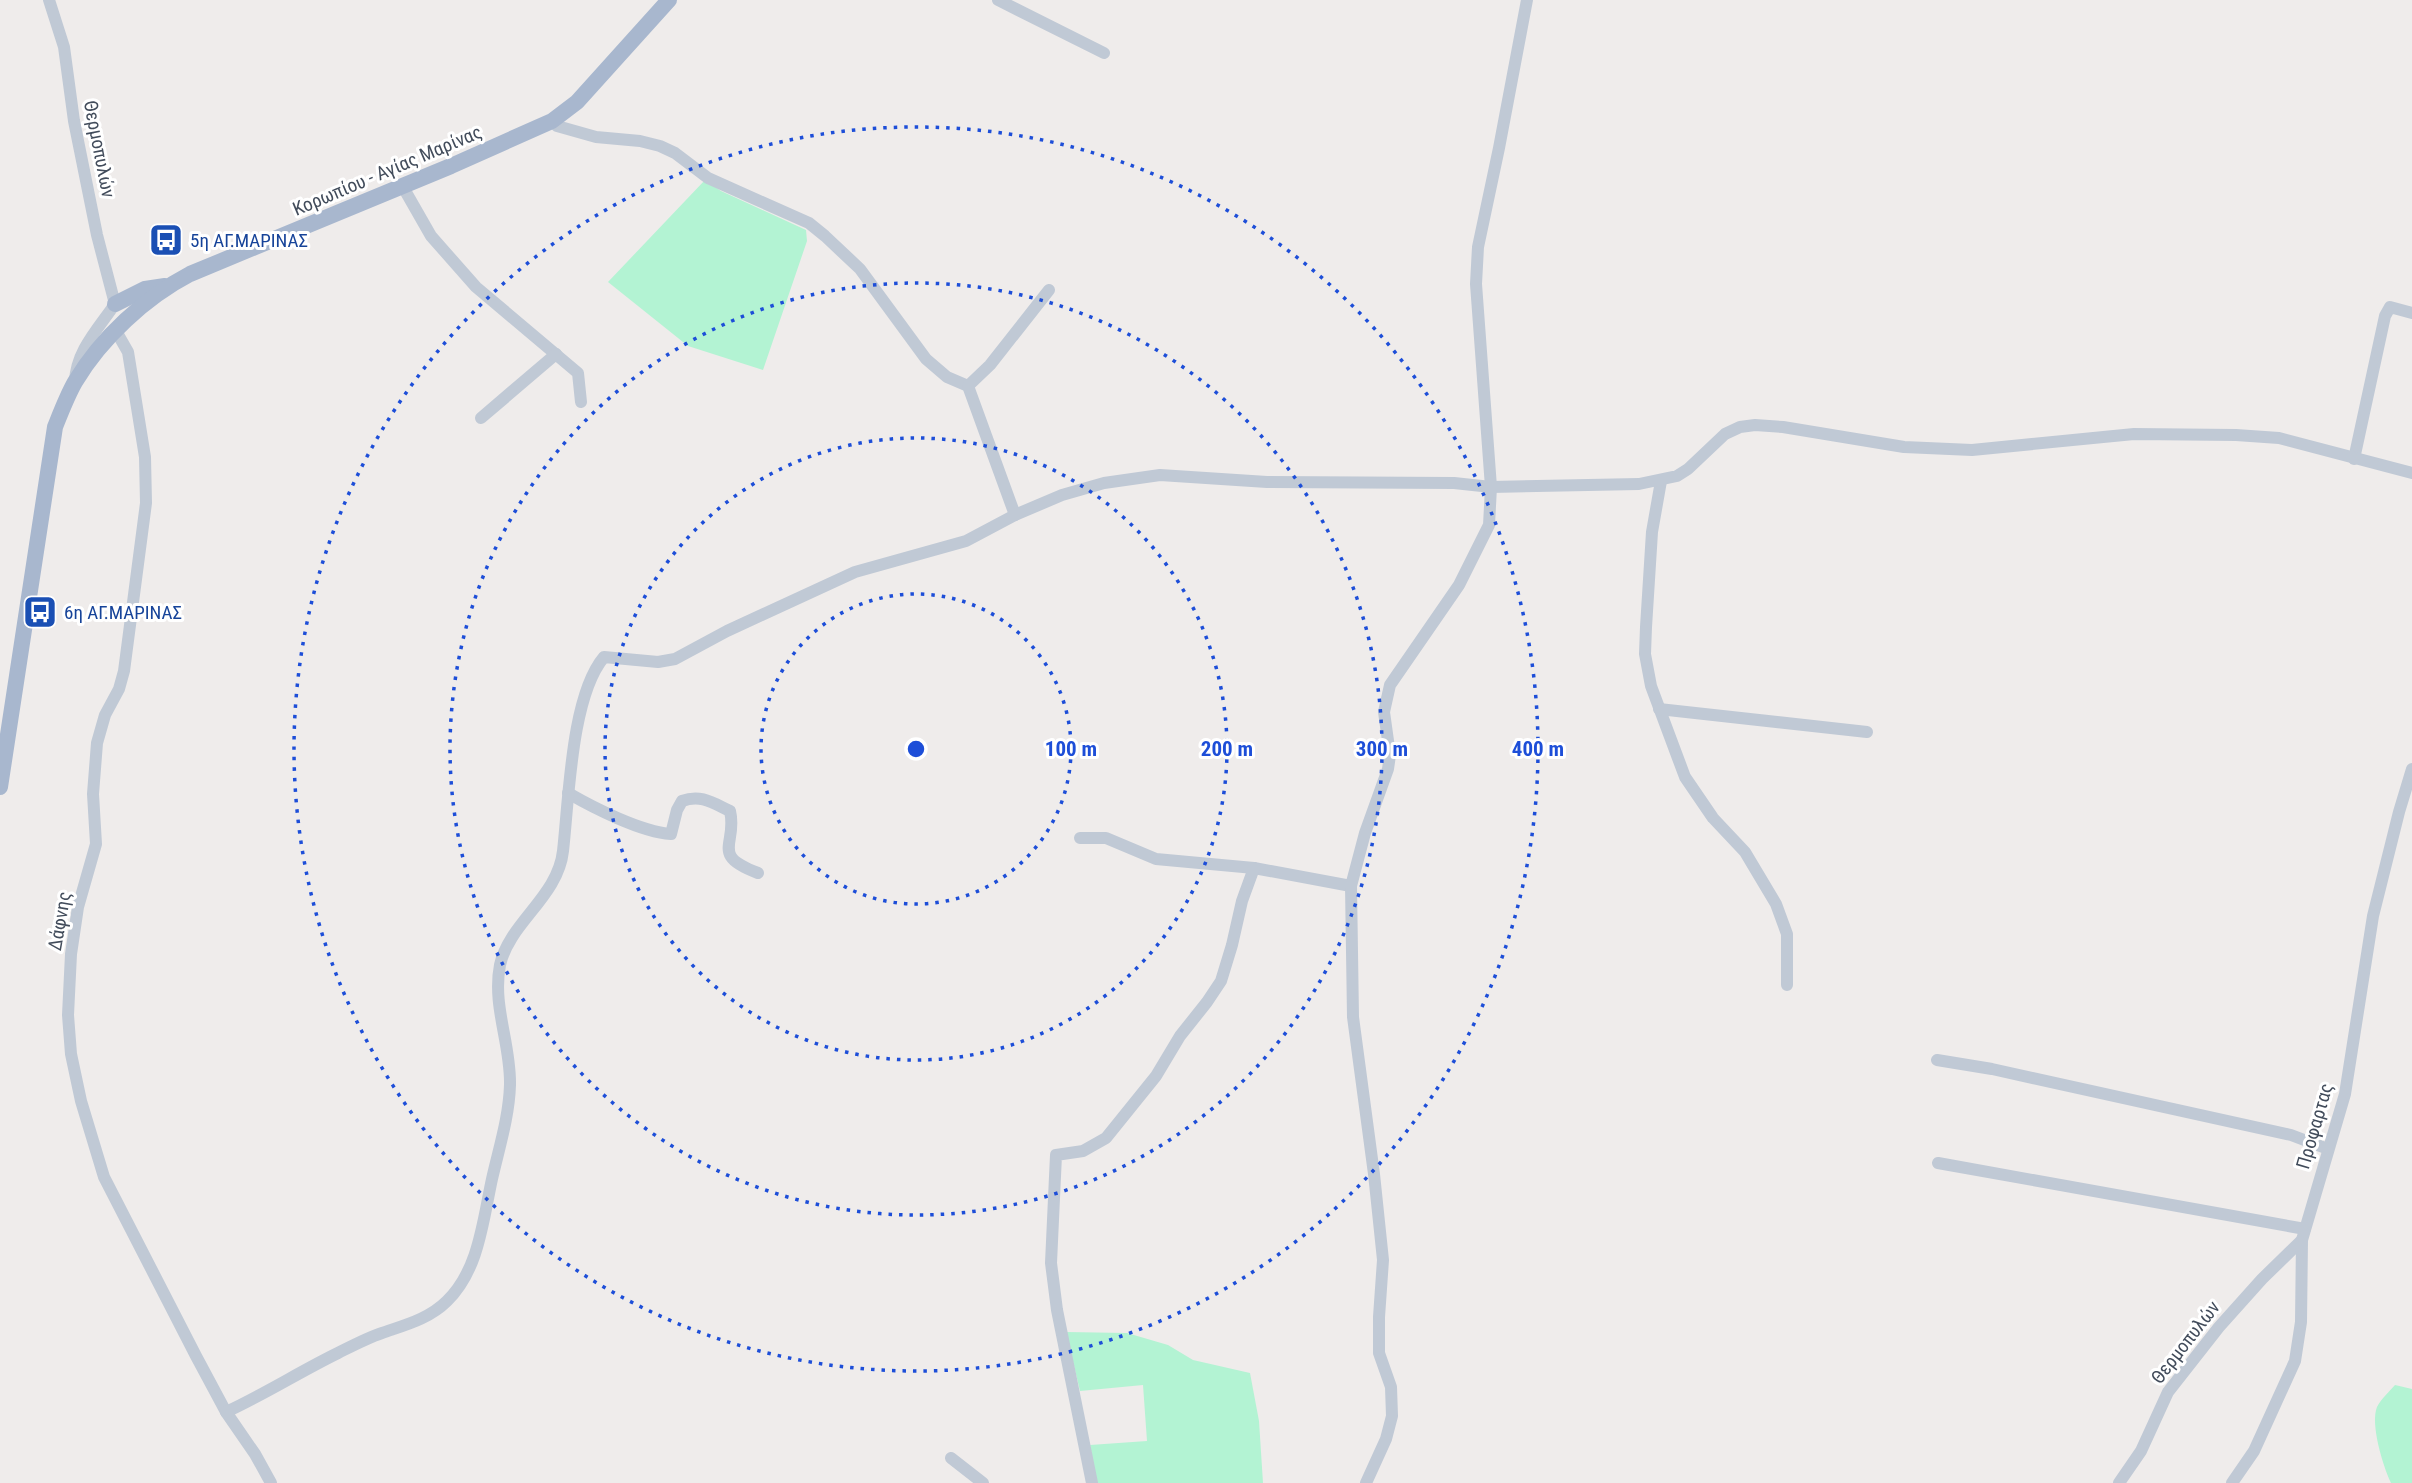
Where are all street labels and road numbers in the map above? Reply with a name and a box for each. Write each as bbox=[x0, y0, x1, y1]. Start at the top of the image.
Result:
street label: Θερμοπυλών bbox=[79, 98, 120, 200]
street label: Κορωπίου - Αγίας Μαρίνας bbox=[289, 120, 485, 221]
street label: Δάφνης bbox=[43, 890, 76, 952]
street label: Προφαρτας bbox=[2291, 1081, 2338, 1172]
street label: Θερμοπυλών bbox=[2146, 1296, 2225, 1388]

